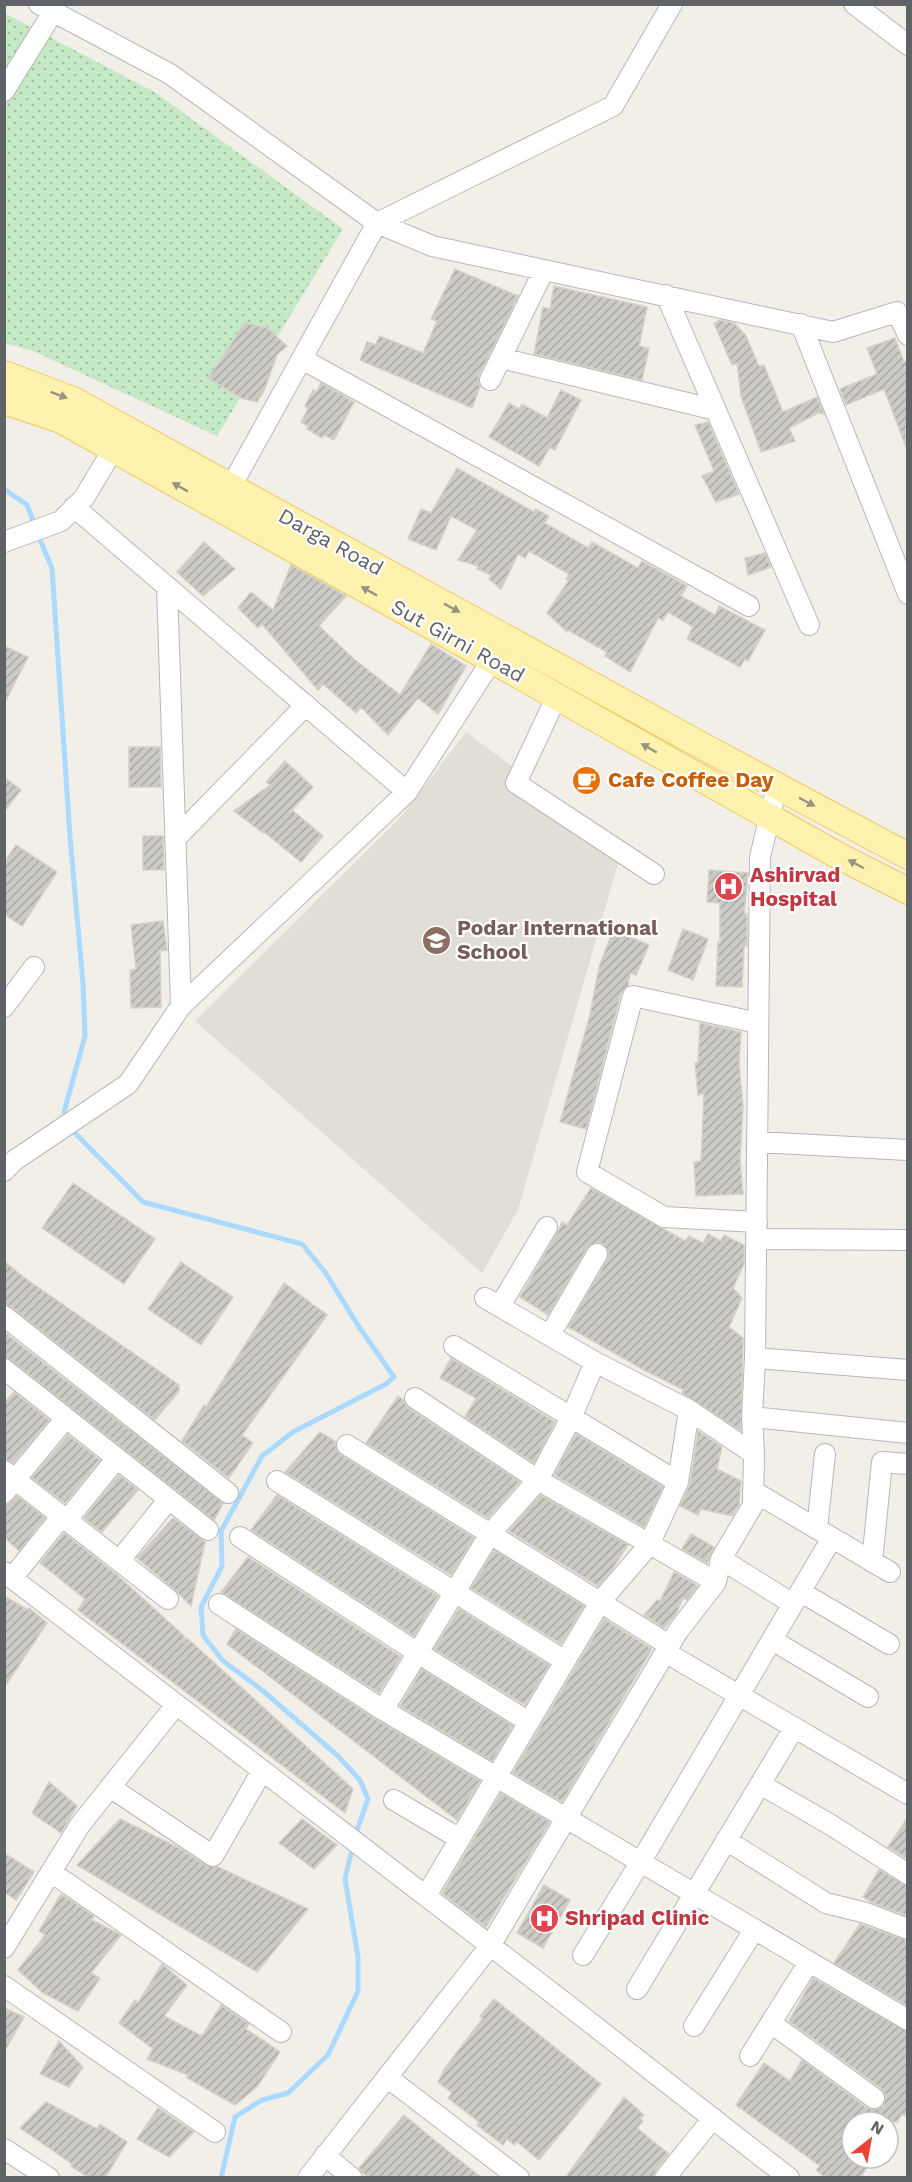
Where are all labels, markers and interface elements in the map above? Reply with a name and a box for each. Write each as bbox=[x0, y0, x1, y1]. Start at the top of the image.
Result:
one-way arrow bbox=[50, 390, 68, 400]
one-way arrow bbox=[171, 482, 188, 492]
street label: Darga Road bbox=[274, 502, 388, 581]
one-way arrow bbox=[360, 586, 377, 596]
street label: Sut Girni Road bbox=[387, 594, 529, 688]
one-way arrow bbox=[443, 603, 460, 613]
one-way arrow bbox=[640, 743, 657, 753]
cafe icon: Cafe Coffee Day bbox=[571, 764, 603, 796]
place label: Cafe Coffee Day bbox=[608, 767, 774, 792]
one-way arrow bbox=[798, 797, 816, 807]
one-way arrow bbox=[847, 859, 864, 869]
place label: Ashirvad Hospital bbox=[750, 862, 840, 911]
hospital icon: Ashirvad Hospital bbox=[713, 871, 745, 903]
place label: Podar International School bbox=[457, 915, 658, 964]
school or university icon: Podar International School bbox=[420, 924, 452, 956]
hospital icon: Shripad Clinic bbox=[528, 1902, 560, 1934]
place label: Shripad Clinic bbox=[565, 1905, 709, 1930]
north arrow bbox=[840, 2110, 900, 2170]
text: N bbox=[867, 2116, 887, 2139]

